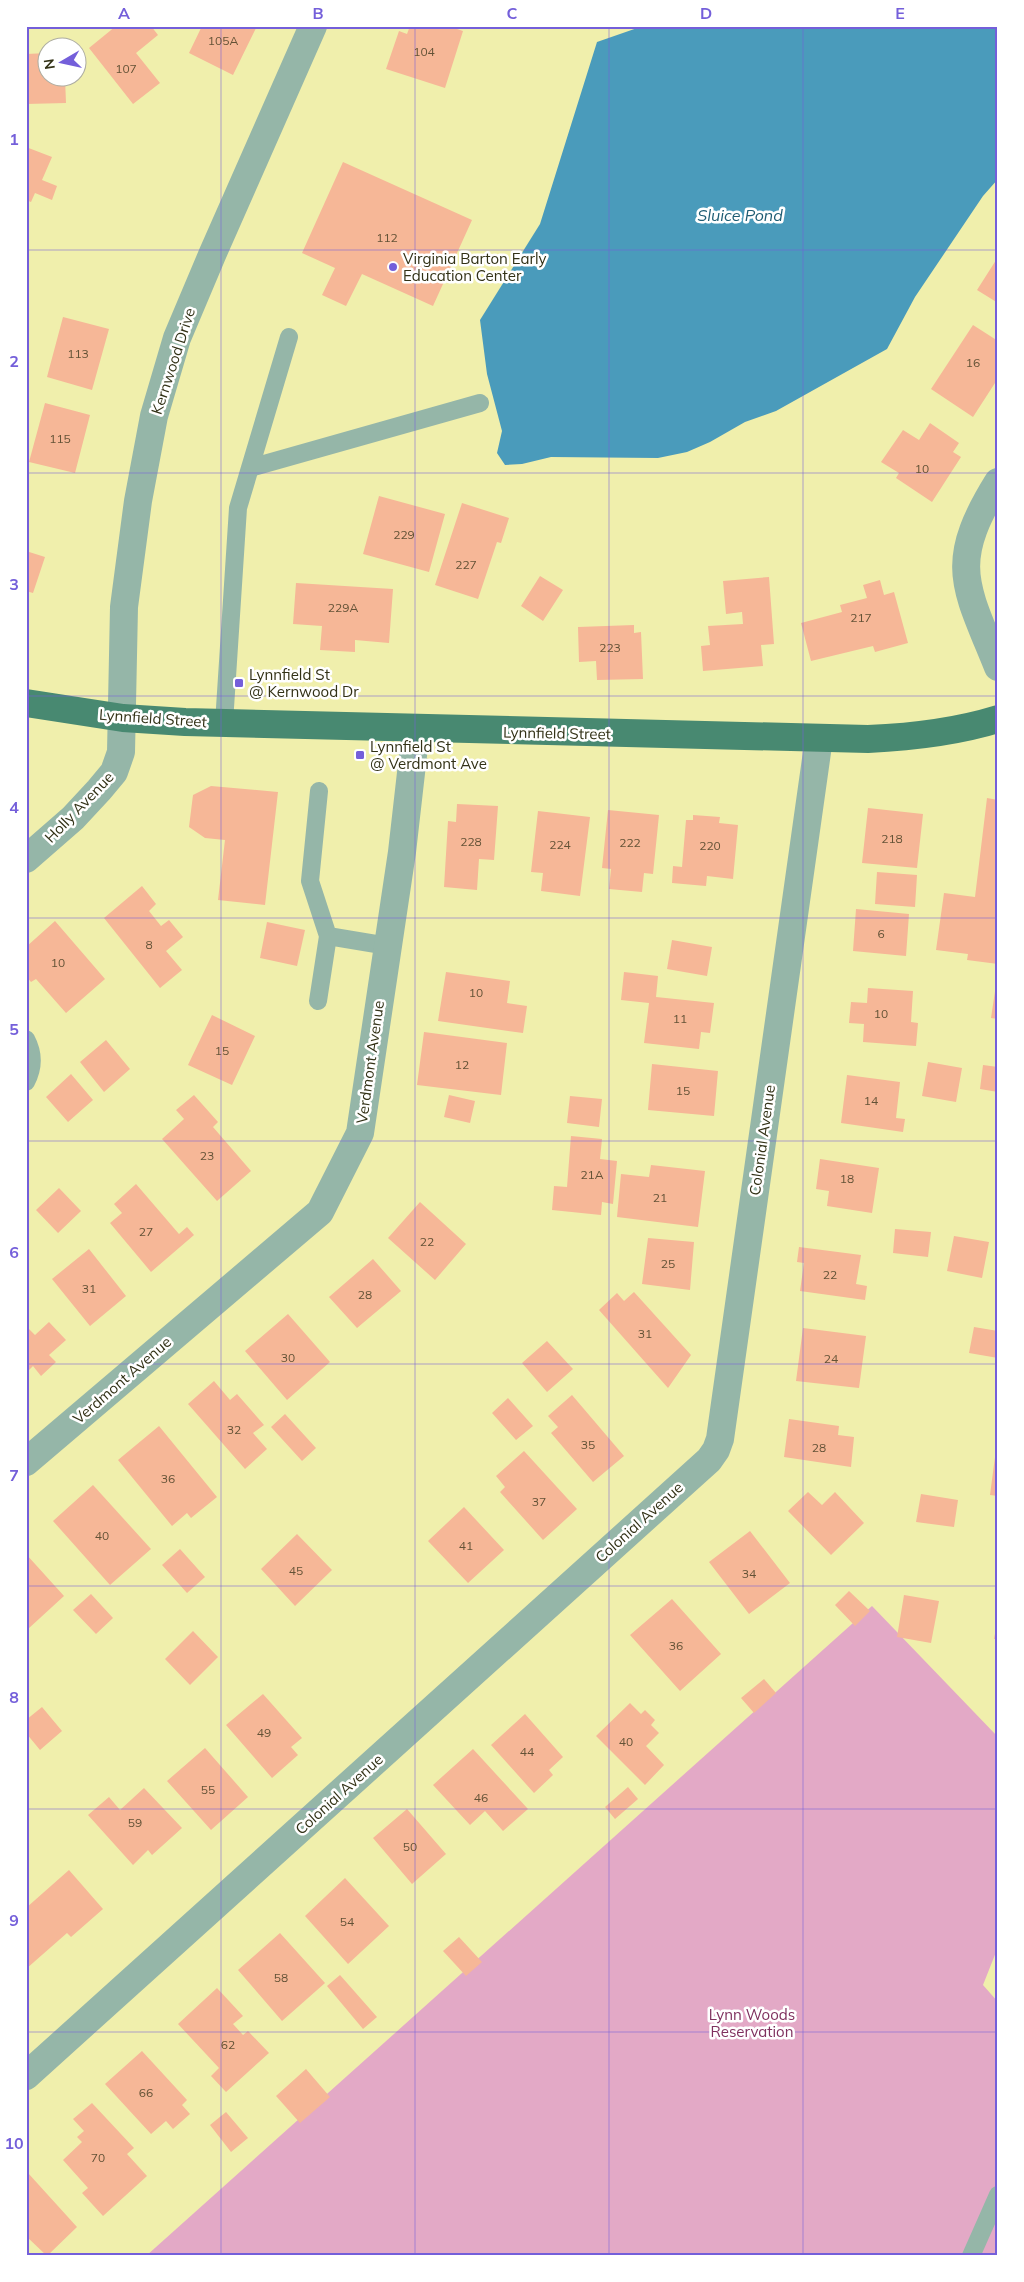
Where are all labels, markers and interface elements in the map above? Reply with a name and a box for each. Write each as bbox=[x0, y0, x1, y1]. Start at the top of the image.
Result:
text: A bbox=[118, 3, 130, 23]
text: B bbox=[312, 3, 324, 23]
text: C bbox=[507, 3, 518, 23]
text: D bbox=[700, 3, 712, 23]
text: E bbox=[895, 3, 905, 23]
house number: 105A bbox=[208, 33, 238, 48]
north arrow bbox=[38, 38, 88, 88]
house number: 104 bbox=[413, 44, 435, 59]
text: N bbox=[39, 57, 59, 71]
house number: 107 bbox=[115, 61, 137, 76]
text: 1 bbox=[9, 129, 19, 149]
water label: Sluice Pond bbox=[697, 205, 783, 225]
house number: 112 bbox=[376, 230, 398, 245]
place label: Virginia Barton Early Education Center bbox=[403, 249, 546, 285]
marker: Virginia Barton Early Education Center bbox=[387, 261, 399, 273]
street label: Kernwood Drive bbox=[147, 305, 199, 417]
house number: 113 bbox=[67, 346, 89, 361]
text: 2 bbox=[9, 351, 19, 371]
house number: 16 bbox=[966, 355, 980, 370]
house number: 115 bbox=[49, 431, 71, 446]
house number: 10 bbox=[915, 461, 929, 476]
house number: 229 bbox=[393, 527, 415, 542]
house number: 227 bbox=[455, 557, 477, 572]
text: 3 bbox=[9, 574, 19, 594]
house number: 229A bbox=[328, 600, 358, 615]
house number: 217 bbox=[850, 610, 872, 625]
house number: 223 bbox=[599, 640, 621, 655]
place label: Lynnfield St @ Kernwood Dr bbox=[249, 665, 359, 701]
marker: Lynnfield St @ Kernwood Dr bbox=[233, 677, 245, 689]
street label: Lynnfield Street bbox=[99, 705, 207, 731]
street label: Lynnfield Street bbox=[503, 723, 611, 743]
place label: Lynnfield St @ Verdmont Ave bbox=[370, 737, 487, 773]
marker: Lynnfield St @ Verdmont Ave bbox=[354, 749, 366, 761]
street label: Holly Avenue bbox=[40, 768, 118, 846]
text: 4 bbox=[9, 797, 19, 817]
house number: 218 bbox=[881, 831, 903, 846]
house number: 228 bbox=[460, 834, 482, 849]
house number: 222 bbox=[619, 835, 641, 850]
house number: 224 bbox=[549, 837, 571, 852]
house number: 220 bbox=[699, 838, 721, 853]
house number: 6 bbox=[877, 926, 885, 941]
house number: 8 bbox=[145, 937, 153, 952]
house number: 10 bbox=[51, 955, 65, 970]
house number: 10 bbox=[469, 985, 483, 1000]
street label: Verdmont Avenue bbox=[352, 999, 388, 1125]
house number: 10 bbox=[874, 1006, 888, 1021]
house number: 11 bbox=[673, 1011, 687, 1026]
text: 5 bbox=[9, 1019, 19, 1039]
house number: 15 bbox=[215, 1043, 229, 1058]
house number: 12 bbox=[455, 1057, 469, 1072]
house number: 15 bbox=[676, 1083, 690, 1098]
street label: Colonial Avenue bbox=[745, 1083, 779, 1197]
house number: 14 bbox=[864, 1093, 878, 1108]
house number: 23 bbox=[200, 1148, 214, 1163]
house number: 21A bbox=[580, 1167, 604, 1182]
house number: 18 bbox=[840, 1171, 854, 1186]
house number: 21 bbox=[653, 1190, 667, 1205]
house number: 27 bbox=[139, 1224, 153, 1239]
house number: 22 bbox=[420, 1234, 434, 1249]
text: 6 bbox=[9, 1242, 19, 1262]
house number: 25 bbox=[661, 1256, 675, 1271]
house number: 22 bbox=[823, 1267, 837, 1282]
house number: 31 bbox=[82, 1281, 96, 1296]
house number: 28 bbox=[358, 1287, 372, 1302]
house number: 31 bbox=[638, 1326, 652, 1341]
street label: Verdmont Avenue bbox=[69, 1332, 175, 1428]
house number: 30 bbox=[281, 1350, 295, 1365]
house number: 24 bbox=[824, 1351, 838, 1366]
house number: 32 bbox=[227, 1422, 241, 1437]
house number: 35 bbox=[581, 1437, 595, 1452]
house number: 28 bbox=[812, 1440, 826, 1455]
text: 7 bbox=[9, 1465, 19, 1485]
house number: 36 bbox=[161, 1471, 175, 1486]
street label: Colonial Avenue bbox=[591, 1478, 687, 1566]
house number: 37 bbox=[532, 1494, 546, 1509]
house number: 40 bbox=[95, 1528, 109, 1543]
house number: 41 bbox=[459, 1538, 473, 1553]
house number: 45 bbox=[289, 1563, 303, 1578]
house number: 34 bbox=[742, 1566, 756, 1581]
house number: 36 bbox=[669, 1638, 683, 1653]
text: 8 bbox=[9, 1687, 19, 1707]
house number: 49 bbox=[257, 1725, 271, 1740]
house number: 40 bbox=[619, 1734, 633, 1749]
house number: 44 bbox=[520, 1744, 534, 1759]
street label: Colonial Avenue bbox=[291, 1750, 387, 1838]
house number: 55 bbox=[201, 1782, 215, 1797]
house number: 46 bbox=[474, 1790, 488, 1805]
house number: 59 bbox=[128, 1815, 142, 1830]
house number: 50 bbox=[403, 1839, 417, 1854]
text: 9 bbox=[9, 1910, 19, 1930]
house number: 54 bbox=[340, 1914, 354, 1929]
house number: 58 bbox=[274, 1970, 288, 1985]
park label: Lynn Woods Reservation bbox=[709, 2005, 795, 2041]
house number: 62 bbox=[221, 2037, 235, 2052]
house number: 66 bbox=[139, 2085, 153, 2100]
text: 10 bbox=[4, 2133, 24, 2153]
house number: 70 bbox=[91, 2150, 105, 2165]

